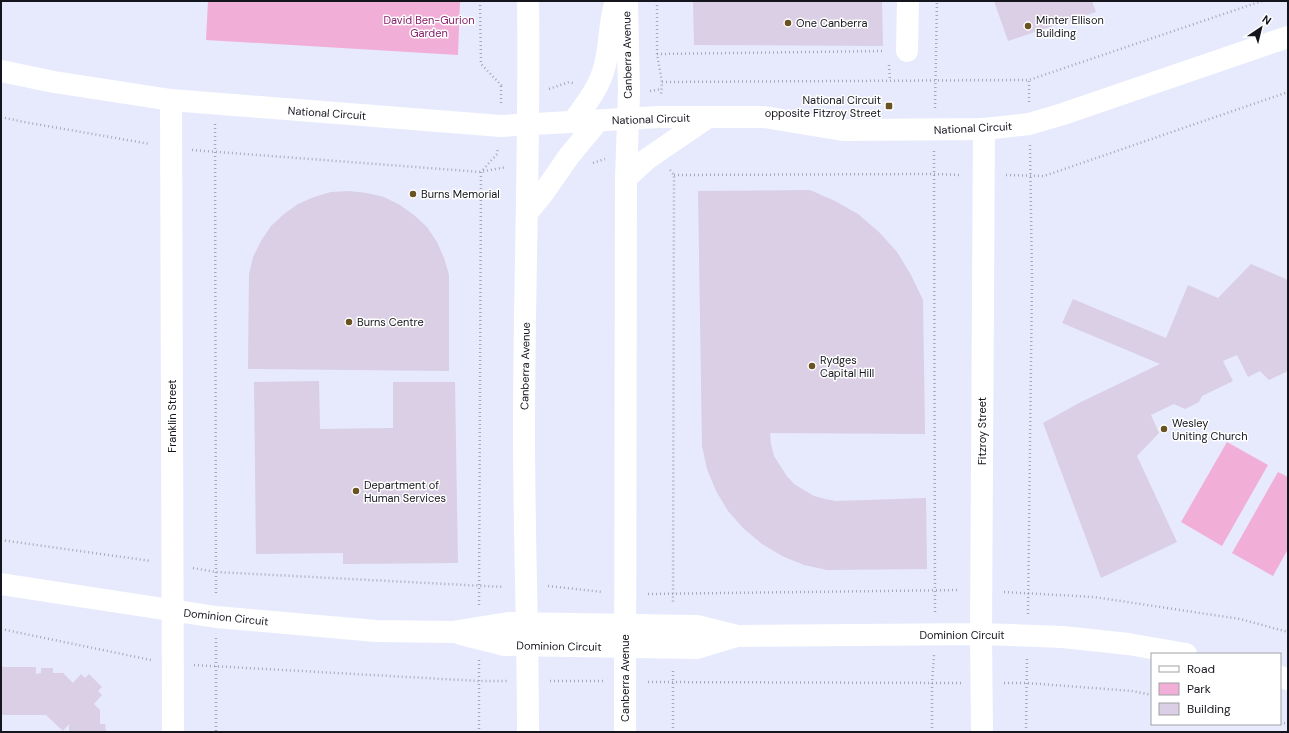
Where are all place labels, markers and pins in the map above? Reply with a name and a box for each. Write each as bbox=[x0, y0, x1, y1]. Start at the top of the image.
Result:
place label: Minter Ellison Building bbox=[1036, 13, 1104, 40]
place label: One Canberra bbox=[796, 16, 867, 30]
marker: One Canberra bbox=[783, 18, 793, 28]
marker: Minter Ellison Building bbox=[1023, 21, 1033, 31]
place label: National Circuit opposite Fitzroy Street bbox=[765, 93, 881, 120]
marker: National Circuit opposite Fitzroy Street bbox=[884, 101, 894, 111]
place label: Burns Memorial bbox=[421, 187, 500, 201]
marker: Burns Memorial bbox=[408, 189, 418, 199]
place label: Burns Centre bbox=[357, 315, 424, 329]
marker: Burns Centre bbox=[344, 317, 354, 327]
place label: Rydges Capital Hill bbox=[820, 353, 874, 380]
marker: Rydges Capital Hill bbox=[807, 361, 817, 371]
place label: Wesley Uniting Church bbox=[1172, 416, 1247, 443]
marker: Wesley Uniting Church bbox=[1159, 424, 1169, 434]
place label: Department of Human Services bbox=[364, 478, 446, 505]
marker: Department of Human Services bbox=[351, 486, 361, 496]

